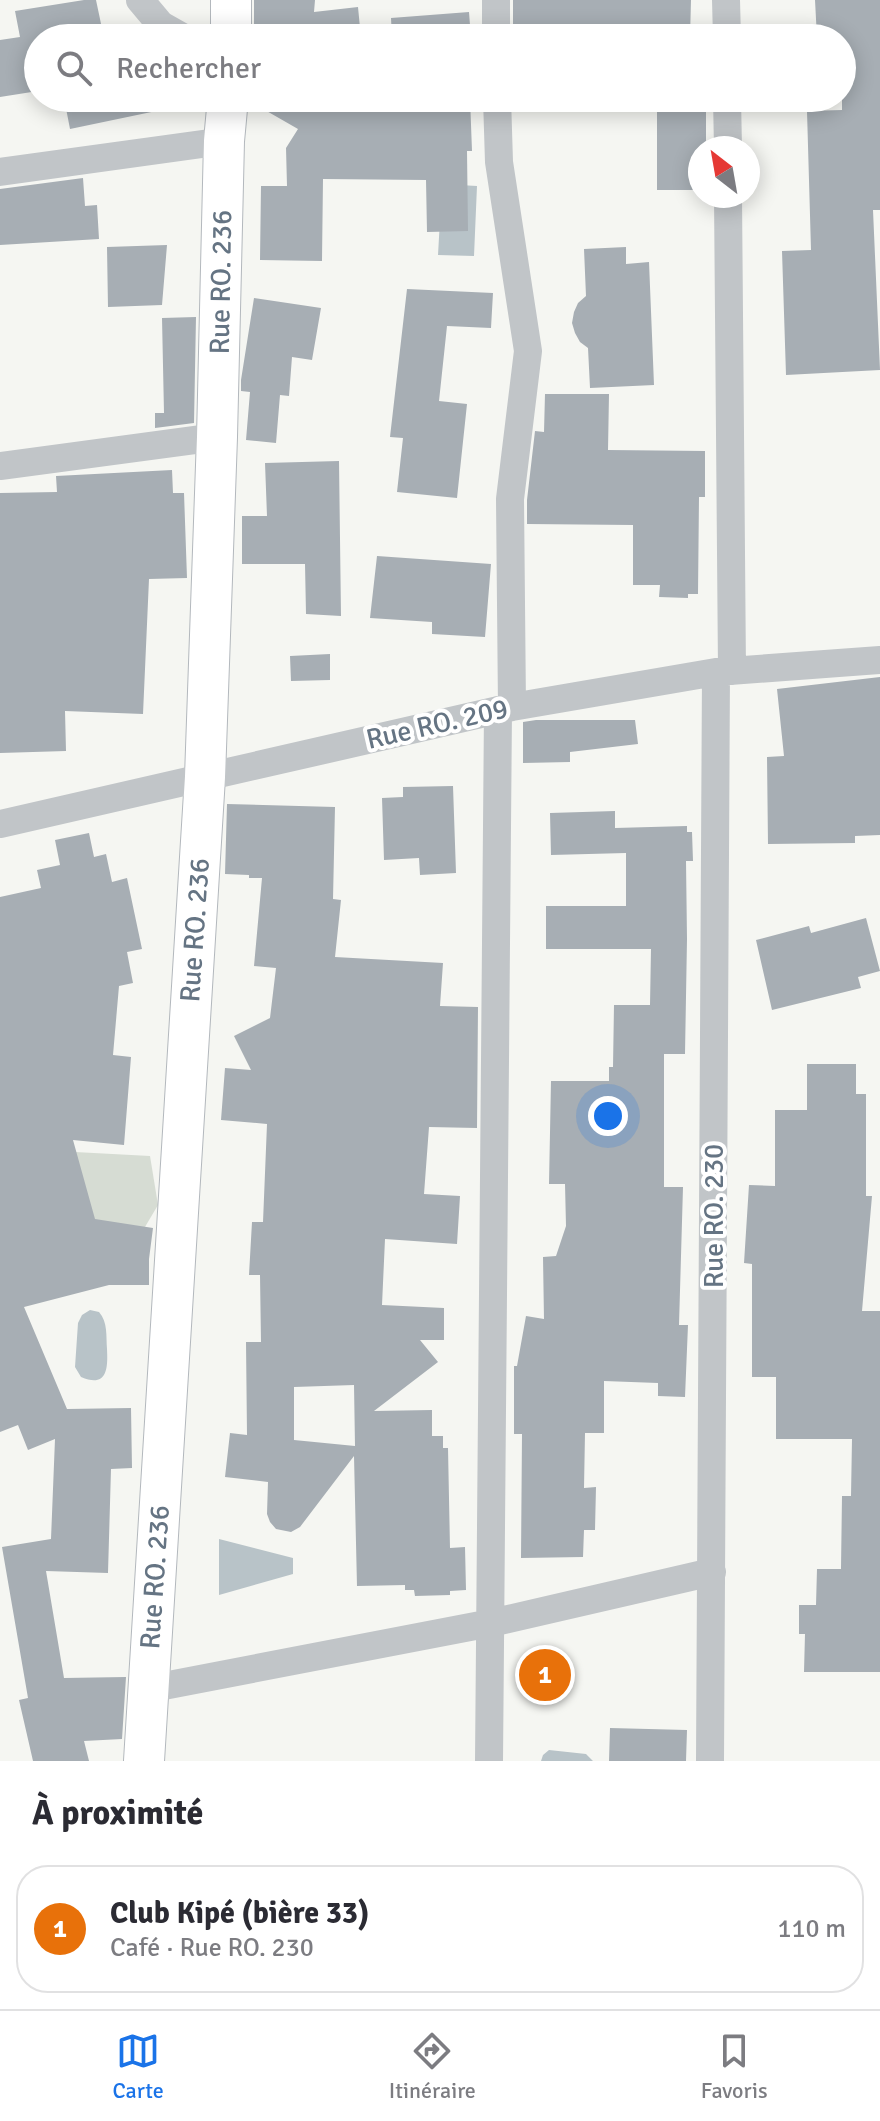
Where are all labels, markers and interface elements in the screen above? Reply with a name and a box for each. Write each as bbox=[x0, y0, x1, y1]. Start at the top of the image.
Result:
search box bbox=[24, 24, 856, 112]
icon: search bbox=[52, 46, 96, 90]
text: Rechercher bbox=[116, 50, 261, 87]
north arrow bbox=[688, 136, 760, 208]
street label: Rue RO. 236 bbox=[203, 209, 239, 355]
street label: Rue RO. 209 bbox=[363, 691, 511, 757]
street label: Rue RO. 236 bbox=[173, 857, 217, 1003]
your location bbox=[588, 1096, 628, 1136]
street label: Rue RO. 230 bbox=[697, 1144, 731, 1288]
street label: Rue RO. 236 bbox=[133, 1504, 177, 1650]
pin: 1 bbox=[519, 1645, 571, 1705]
text: À proximité bbox=[32, 1792, 203, 1834]
text: Club Kipé (bière 33) bbox=[110, 1895, 369, 1932]
text: 1 bbox=[53, 1913, 67, 1945]
text: 110 m bbox=[777, 1913, 846, 1945]
text: Café · Rue RO. 230 bbox=[110, 1932, 314, 1964]
tab: Carte bbox=[112, 2029, 164, 2104]
tab: Itinéraire bbox=[389, 2029, 476, 2104]
tab: Favoris bbox=[701, 2029, 768, 2104]

